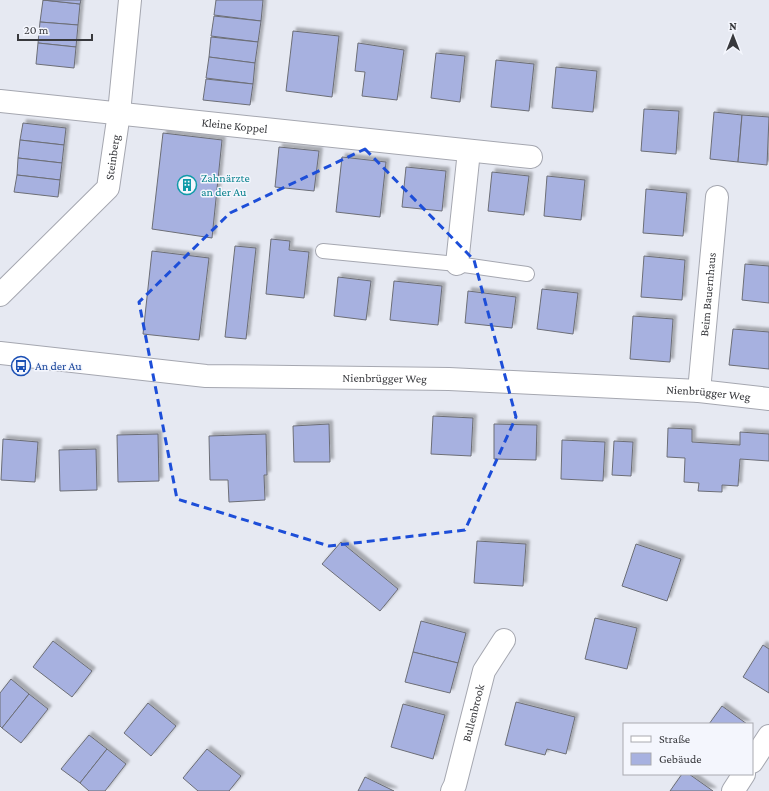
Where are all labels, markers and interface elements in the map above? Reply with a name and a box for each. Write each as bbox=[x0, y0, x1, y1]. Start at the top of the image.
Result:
scale bar bbox=[18, 16, 92, 42]
north arrow bbox=[713, 16, 753, 56]
text: N bbox=[729, 20, 737, 32]
text: 20 m bbox=[24, 23, 49, 37]
street label: Kleine Koppel bbox=[201, 115, 268, 136]
street label: Steinberg bbox=[102, 134, 123, 181]
place label: Zahnärzte an der Au bbox=[201, 171, 250, 199]
building icon: Zahnärzte an der Au bbox=[176, 174, 198, 196]
street label: Beim Bauernhaus bbox=[697, 251, 719, 337]
bus stop icon: An der Au bbox=[10, 355, 32, 377]
place label: An der Au bbox=[35, 359, 82, 373]
street label: Nienbrügger Weg bbox=[342, 371, 427, 386]
street label: Nienbrügger Weg bbox=[666, 382, 751, 404]
street label: Bullenbrook bbox=[459, 683, 487, 743]
legend bbox=[623, 723, 753, 775]
text: Straße bbox=[659, 732, 690, 746]
text: Gebäude bbox=[659, 752, 701, 766]

